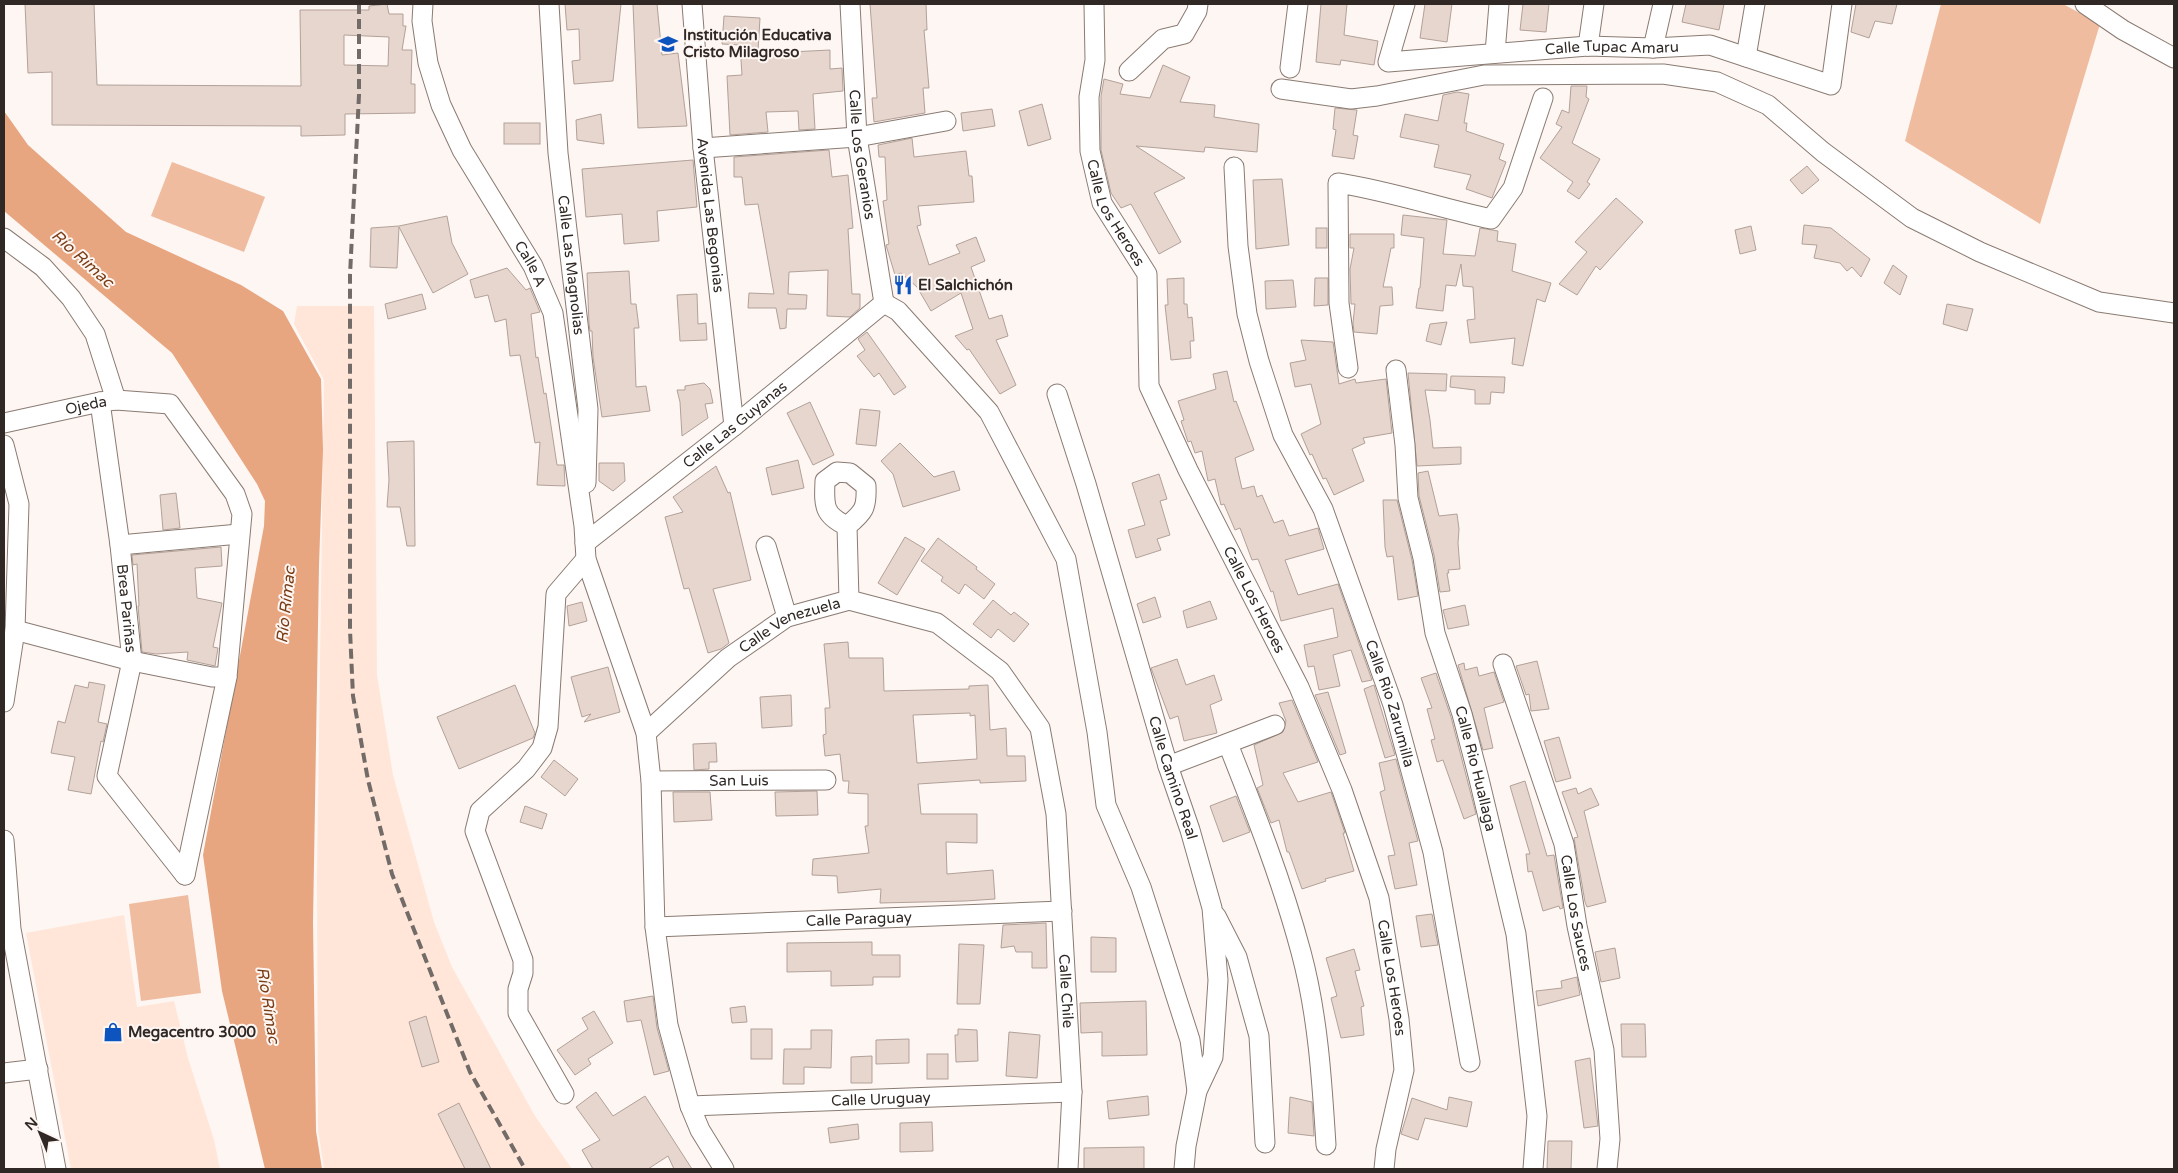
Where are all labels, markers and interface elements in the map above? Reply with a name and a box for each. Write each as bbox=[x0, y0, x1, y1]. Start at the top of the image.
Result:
place label: Institución Educativa Cristo Milagroso bbox=[683, 26, 832, 62]
school or university icon: Institución Educativa Cristo Milagroso bbox=[657, 33, 679, 55]
street label: Calle Tupac Amaru bbox=[1544, 37, 1679, 58]
street label: Calle Los Geranios bbox=[846, 89, 879, 221]
street label: Avenida Las Begonias bbox=[693, 137, 728, 294]
street label: Calle Los Heroes bbox=[1083, 157, 1149, 269]
street label: Calle Las Magnolias bbox=[554, 194, 588, 336]
water label: Río Rímac bbox=[47, 226, 119, 293]
street label: Calle A bbox=[511, 237, 550, 290]
restaurant icon: El Salchichón bbox=[892, 274, 914, 296]
place label: El Salchichón bbox=[918, 276, 1013, 294]
street label: Calle Las Guyanas bbox=[679, 377, 791, 472]
street label: Ojeda bbox=[63, 392, 108, 418]
street label: Calle Los Heroes bbox=[1219, 543, 1289, 656]
street label: Brea Pariñas bbox=[113, 563, 140, 654]
water label: Río Rímac bbox=[272, 564, 300, 644]
street label: Calle Venezuela bbox=[735, 594, 842, 657]
street label: Calle Rio Zarumilla bbox=[1361, 637, 1419, 769]
street label: Calle Rio Huallaga bbox=[1451, 703, 1500, 833]
street label: Calle Camino Real bbox=[1145, 714, 1201, 842]
street label: San Luis bbox=[709, 771, 769, 790]
street label: Calle Los Sauces bbox=[1557, 853, 1596, 973]
street label: Calle Paraguay bbox=[805, 908, 912, 930]
street label: Calle Los Heroes bbox=[1374, 918, 1410, 1037]
street label: Calle Chile bbox=[1055, 954, 1077, 1029]
water label: Río Rímac bbox=[252, 966, 284, 1046]
shop icon: Megacentro 3000 bbox=[102, 1021, 124, 1043]
place label: Megacentro 3000 bbox=[128, 1023, 257, 1042]
street label: Calle Uruguay bbox=[831, 1088, 931, 1110]
north arrow bbox=[15, 1108, 65, 1158]
text: N bbox=[21, 1114, 41, 1134]

